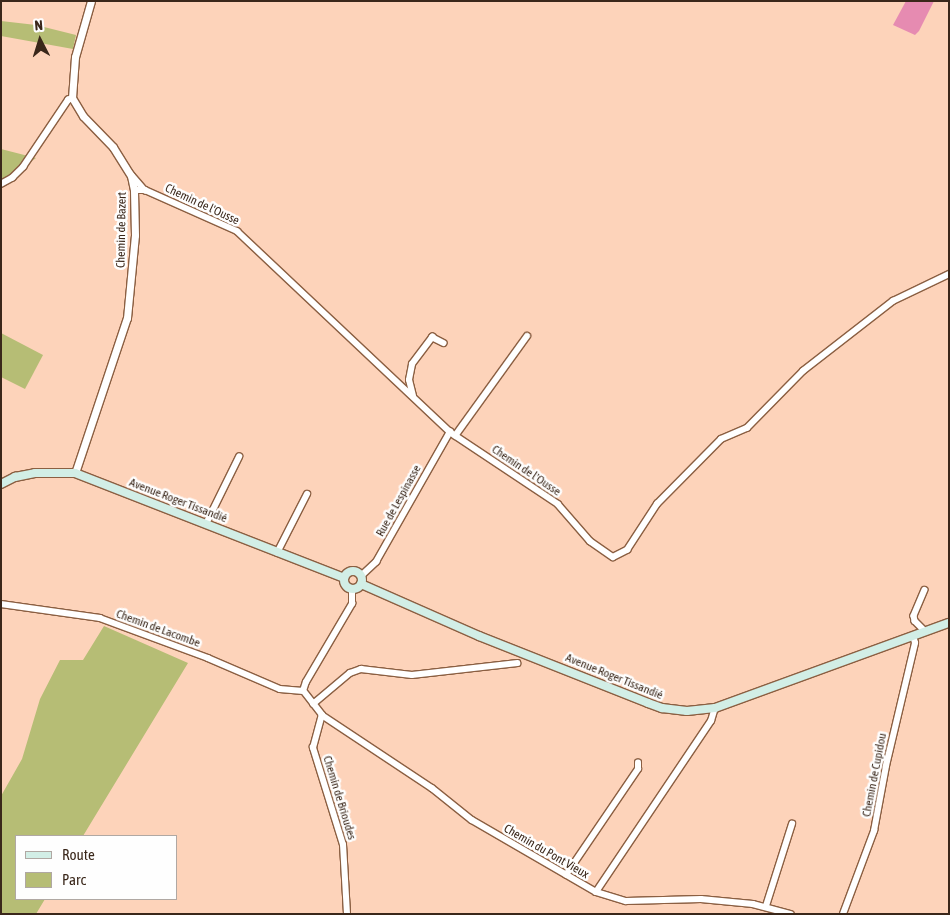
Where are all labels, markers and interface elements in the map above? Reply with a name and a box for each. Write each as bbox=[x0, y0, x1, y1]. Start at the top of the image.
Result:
north arrow bbox=[15, 15, 65, 65]
text: N bbox=[34, 17, 43, 33]
street label: Chemin de l'Ousse bbox=[163, 182, 241, 228]
street label: Chemin de Bazert bbox=[114, 192, 130, 268]
street label: Chemin de l'Ousse bbox=[489, 443, 563, 499]
street label: Rue de Lespinasse bbox=[373, 463, 425, 539]
street label: Avenue Roger Tissandié bbox=[127, 476, 229, 526]
street label: Chemin de Lacombe bbox=[114, 607, 202, 651]
street label: Avenue Roger Tissandié bbox=[563, 651, 665, 703]
street label: Chemin de Cupidou bbox=[860, 732, 890, 818]
street label: Chemin de Brioudes bbox=[319, 754, 359, 842]
street label: Chemin du Pont Vieux bbox=[501, 822, 591, 882]
legend bbox=[15, 835, 178, 900]
text: Route bbox=[62, 846, 95, 863]
text: Parc bbox=[62, 871, 86, 888]

